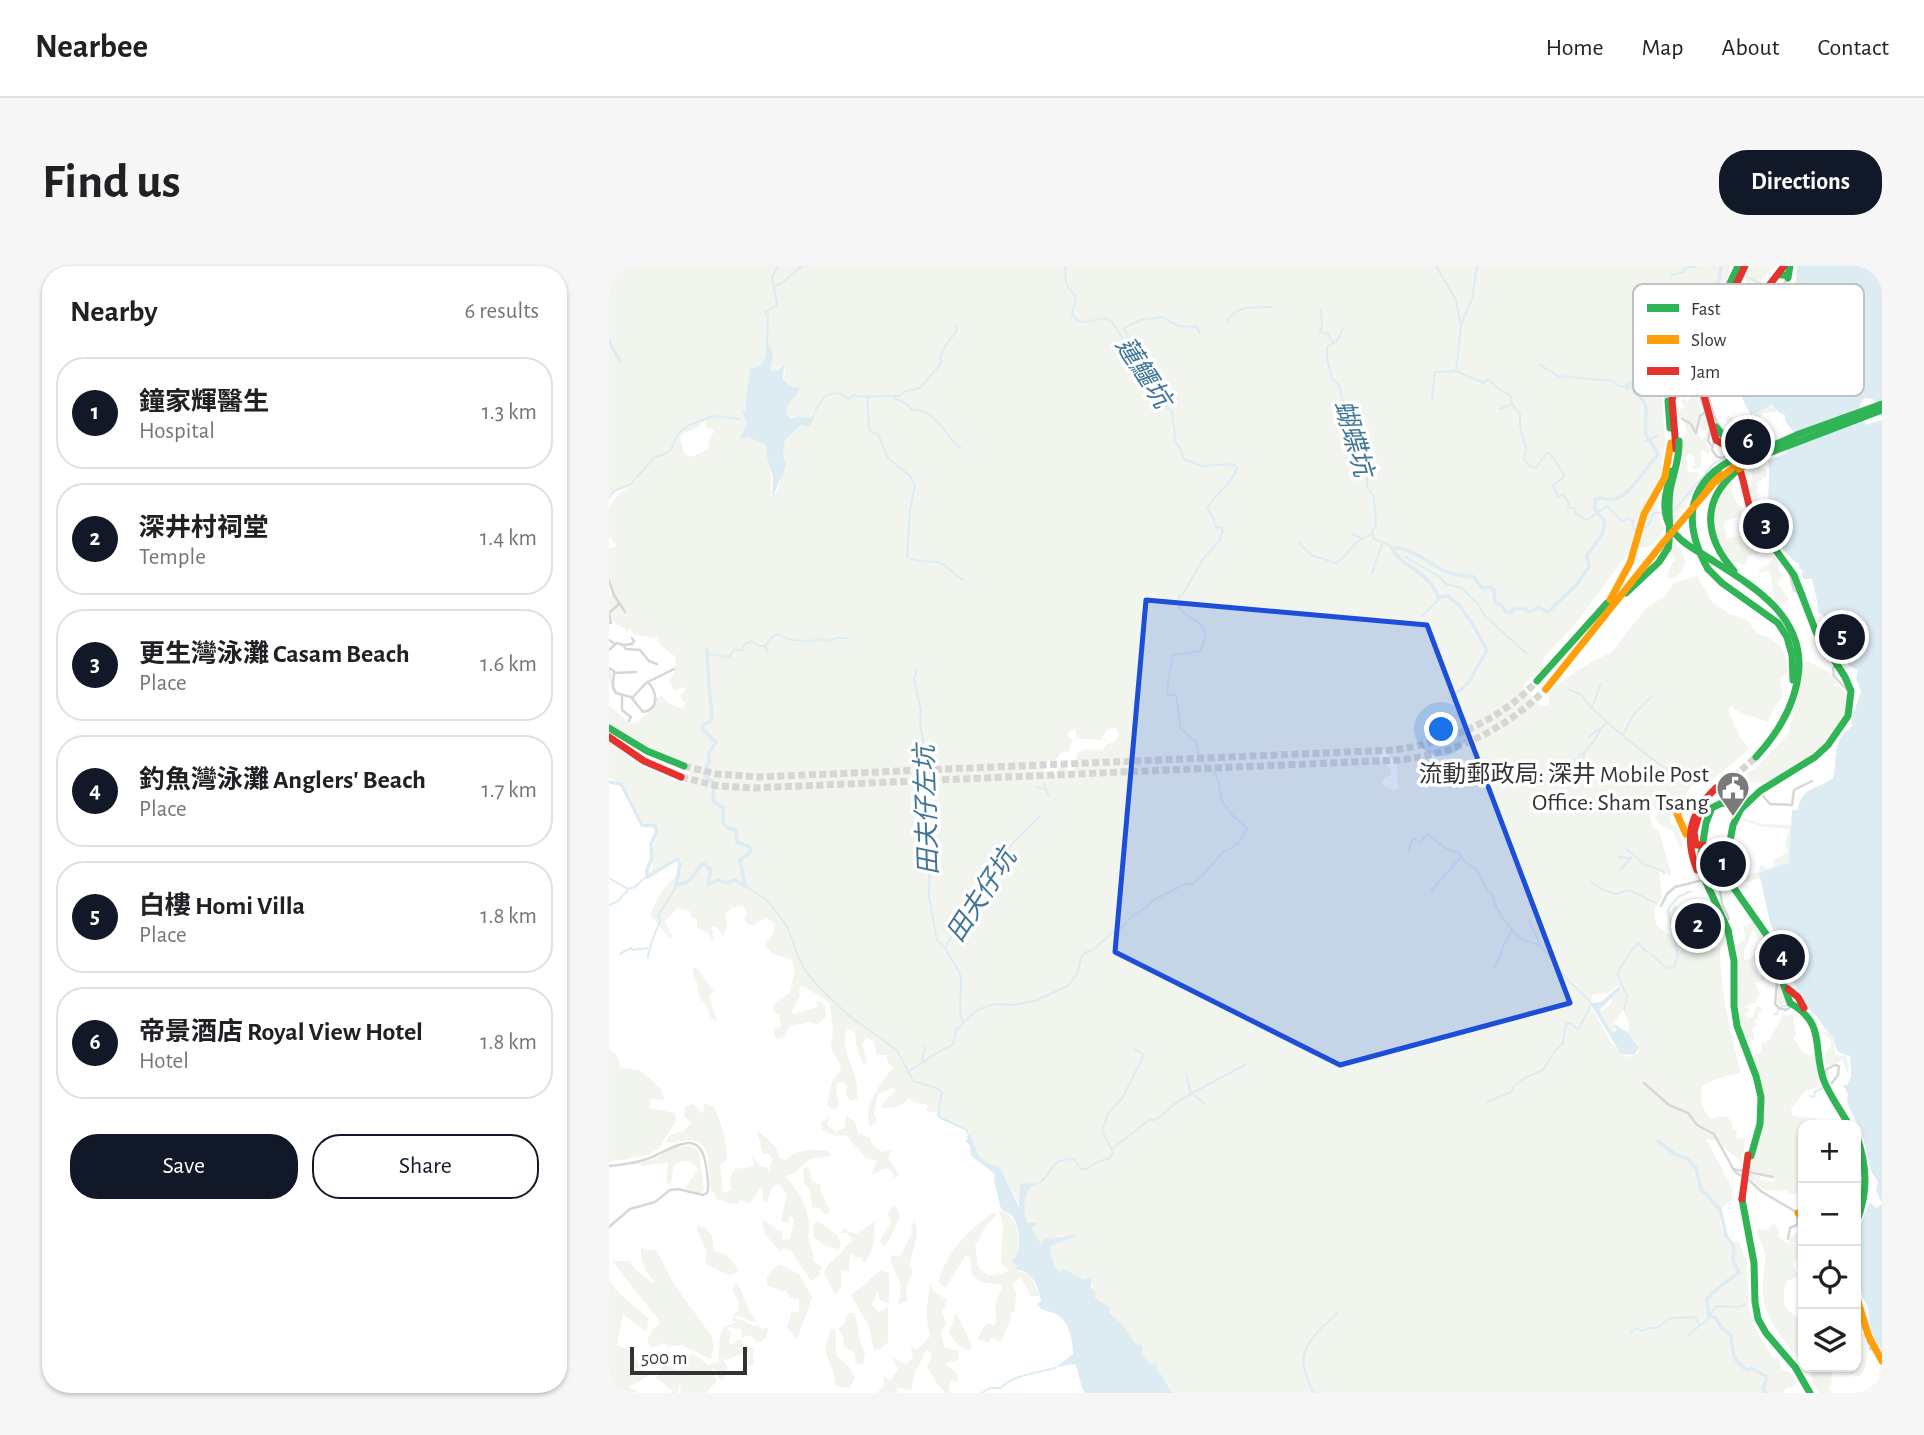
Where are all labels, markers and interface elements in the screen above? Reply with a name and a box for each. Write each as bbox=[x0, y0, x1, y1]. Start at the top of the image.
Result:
text: Nearbee bbox=[35, 31, 148, 64]
text: Home bbox=[1546, 36, 1604, 60]
text: Map bbox=[1642, 36, 1684, 60]
text: About bbox=[1722, 36, 1779, 60]
text: Contact bbox=[1817, 36, 1889, 60]
button: Directions bbox=[1719, 150, 1882, 215]
text: Find us bbox=[42, 158, 181, 207]
legend bbox=[1633, 284, 1864, 396]
text: Nearby bbox=[70, 297, 158, 327]
text: 6 results bbox=[465, 300, 539, 323]
text: Fast bbox=[1691, 300, 1721, 319]
text: Slow bbox=[1691, 331, 1727, 350]
water label: 蓮鱷坑 bbox=[1111, 332, 1179, 416]
text: Jam bbox=[1691, 363, 1720, 382]
text: 鐘家輝醫生 bbox=[139, 389, 269, 415]
water label: 蝴蝶坑 bbox=[1330, 397, 1379, 483]
text: 1 bbox=[91, 401, 99, 424]
text: 1.3 km bbox=[482, 401, 537, 424]
pin: 6 bbox=[1725, 416, 1771, 468]
text: Hospital bbox=[139, 420, 215, 443]
pin: 3 bbox=[1743, 500, 1789, 552]
text: 深井村祠堂 bbox=[139, 515, 269, 541]
text: 2 bbox=[90, 527, 100, 550]
text: 1.4 km bbox=[480, 527, 537, 550]
text: Temple bbox=[139, 546, 206, 569]
pin: 5 bbox=[1819, 611, 1865, 663]
text: 更生灣泳灘 Casam Beach bbox=[139, 641, 410, 667]
text: 3 bbox=[90, 653, 100, 676]
text: 1.6 km bbox=[480, 653, 537, 676]
text: Place bbox=[139, 672, 187, 695]
your location bbox=[1424, 712, 1458, 746]
water label: 田夫仔左坑 bbox=[910, 741, 942, 875]
place label: 流動郵政局: 深井 Mobile Post Office: Sham Tsang bbox=[1418, 761, 1709, 815]
text: 釣魚灣泳灘 Anglers' Beach bbox=[139, 767, 426, 793]
public building icon: 流動郵政局: 深井 Mobile Post Office: Sham Tsang bbox=[1714, 769, 1752, 818]
text: 4 bbox=[89, 779, 101, 802]
text: 1.7 km bbox=[482, 779, 537, 802]
text: Place bbox=[139, 798, 187, 821]
pin: 1 bbox=[1700, 838, 1746, 890]
water label: 田夫仔坑 bbox=[941, 840, 1023, 946]
text: 白樓 Homi Villa bbox=[139, 893, 305, 919]
pin: 2 bbox=[1675, 900, 1721, 952]
text: 5 bbox=[90, 905, 100, 928]
text: 1.8 km bbox=[480, 905, 537, 928]
text: Place bbox=[139, 924, 187, 947]
pin: 4 bbox=[1759, 931, 1805, 983]
text: 帝景酒店 Royal View Hotel bbox=[139, 1019, 423, 1045]
text: 6 bbox=[89, 1031, 101, 1054]
text: 1.8 km bbox=[480, 1031, 537, 1054]
text: Hotel bbox=[139, 1050, 189, 1073]
map controls bbox=[1798, 1120, 1861, 1372]
button: + bbox=[1798, 1120, 1861, 1183]
button: Save bbox=[70, 1134, 298, 1199]
button: Share bbox=[312, 1134, 539, 1199]
button: − bbox=[1798, 1183, 1861, 1246]
button: locate bbox=[1798, 1246, 1861, 1309]
button: layers bbox=[1798, 1309, 1861, 1372]
scale bar bbox=[630, 1344, 747, 1376]
text: 500 m bbox=[641, 1349, 687, 1368]

